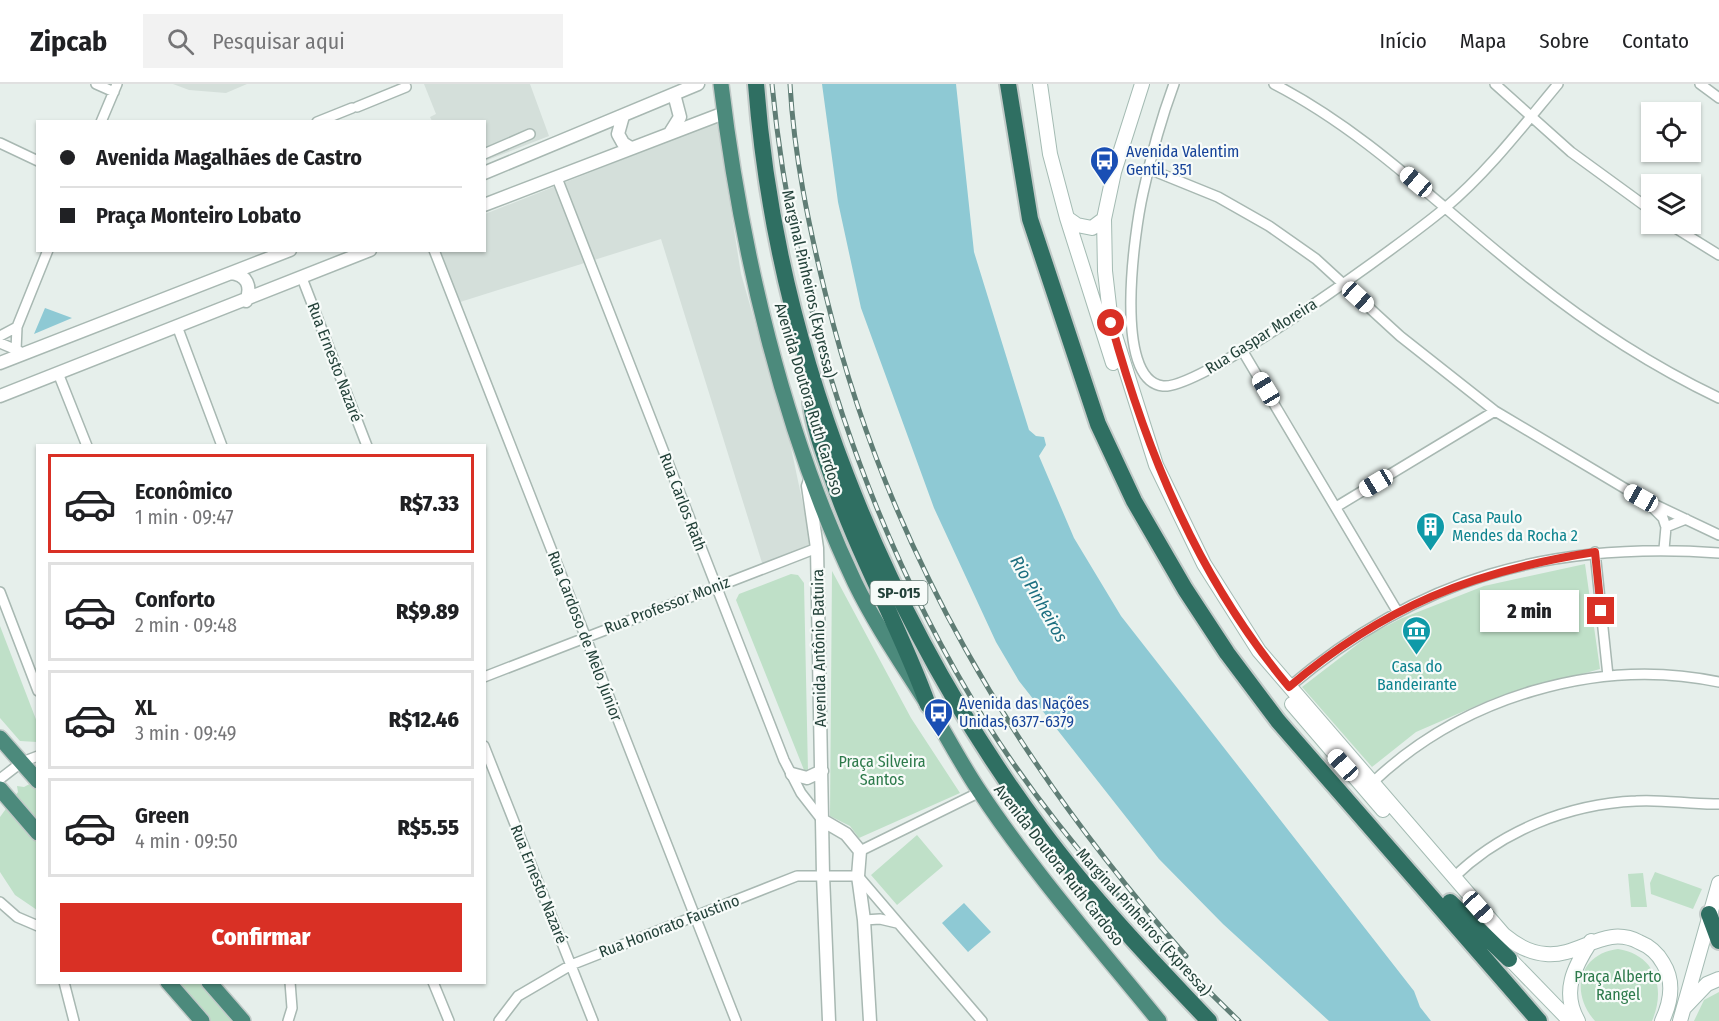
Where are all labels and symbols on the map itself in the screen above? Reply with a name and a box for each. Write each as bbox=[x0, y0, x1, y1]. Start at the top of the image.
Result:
place label: Avenida Valentim Gentil, 351 bbox=[1126, 142, 1239, 179]
bus stop icon: Avenida Valentim Gentil, 351 bbox=[1089, 144, 1121, 186]
car bbox=[1396, 164, 1436, 200]
street label: Marginal Pinheiros (Expressa) bbox=[778, 188, 840, 380]
car bbox=[1339, 278, 1377, 316]
street label: Rua Gaspar Moreira bbox=[1202, 294, 1320, 378]
street label: Rua Ernesto Nazaré bbox=[303, 300, 367, 425]
street label: Avenida Doutora Ruth Cardoso bbox=[771, 301, 847, 497]
route start bbox=[1097, 309, 1124, 336]
car bbox=[1249, 369, 1283, 409]
street label: Rua Carlos Rath bbox=[656, 450, 710, 554]
car bbox=[1356, 466, 1396, 500]
car bbox=[1621, 481, 1661, 515]
place label: Casa Paulo Mendes da Rocha 2 bbox=[1452, 508, 1578, 545]
building icon: Casa Paulo Mendes da Rocha 2 bbox=[1415, 510, 1447, 552]
street label: Rua Cardoso de Melo Júnior bbox=[544, 548, 626, 724]
water label: Rio Pinheiros bbox=[1005, 552, 1073, 647]
street label: Avenida Antônio Batuira bbox=[808, 569, 830, 727]
street label: Rua Professor Moniz bbox=[602, 572, 732, 638]
road number: SP-015 bbox=[870, 581, 928, 605]
callout: 2 min bbox=[1481, 590, 1580, 632]
route end bbox=[1587, 597, 1614, 624]
museum icon: Casa do Bandeirante bbox=[1401, 614, 1433, 656]
place label: Casa do Bandeirante bbox=[1377, 657, 1457, 694]
place label: Avenida das Nações Unidas, 6377-6379 bbox=[959, 694, 1089, 731]
bus stop icon: Avenida das Nações Unidas, 6377-6379 bbox=[922, 696, 954, 738]
car bbox=[1324, 746, 1362, 784]
park label: Praça Silveira Santos bbox=[838, 752, 926, 789]
street label: Avenida Doutora Ruth Cardoso bbox=[990, 780, 1128, 950]
street label: Rua Ernesto Nazaré bbox=[506, 822, 572, 946]
street label: Marginal Pinheiros (Expressa) bbox=[1073, 844, 1216, 1000]
car bbox=[1459, 888, 1497, 926]
street label: Rua Honorato Faustino bbox=[596, 890, 742, 962]
park label: Praça Alberto Rangel bbox=[1574, 967, 1662, 1004]

